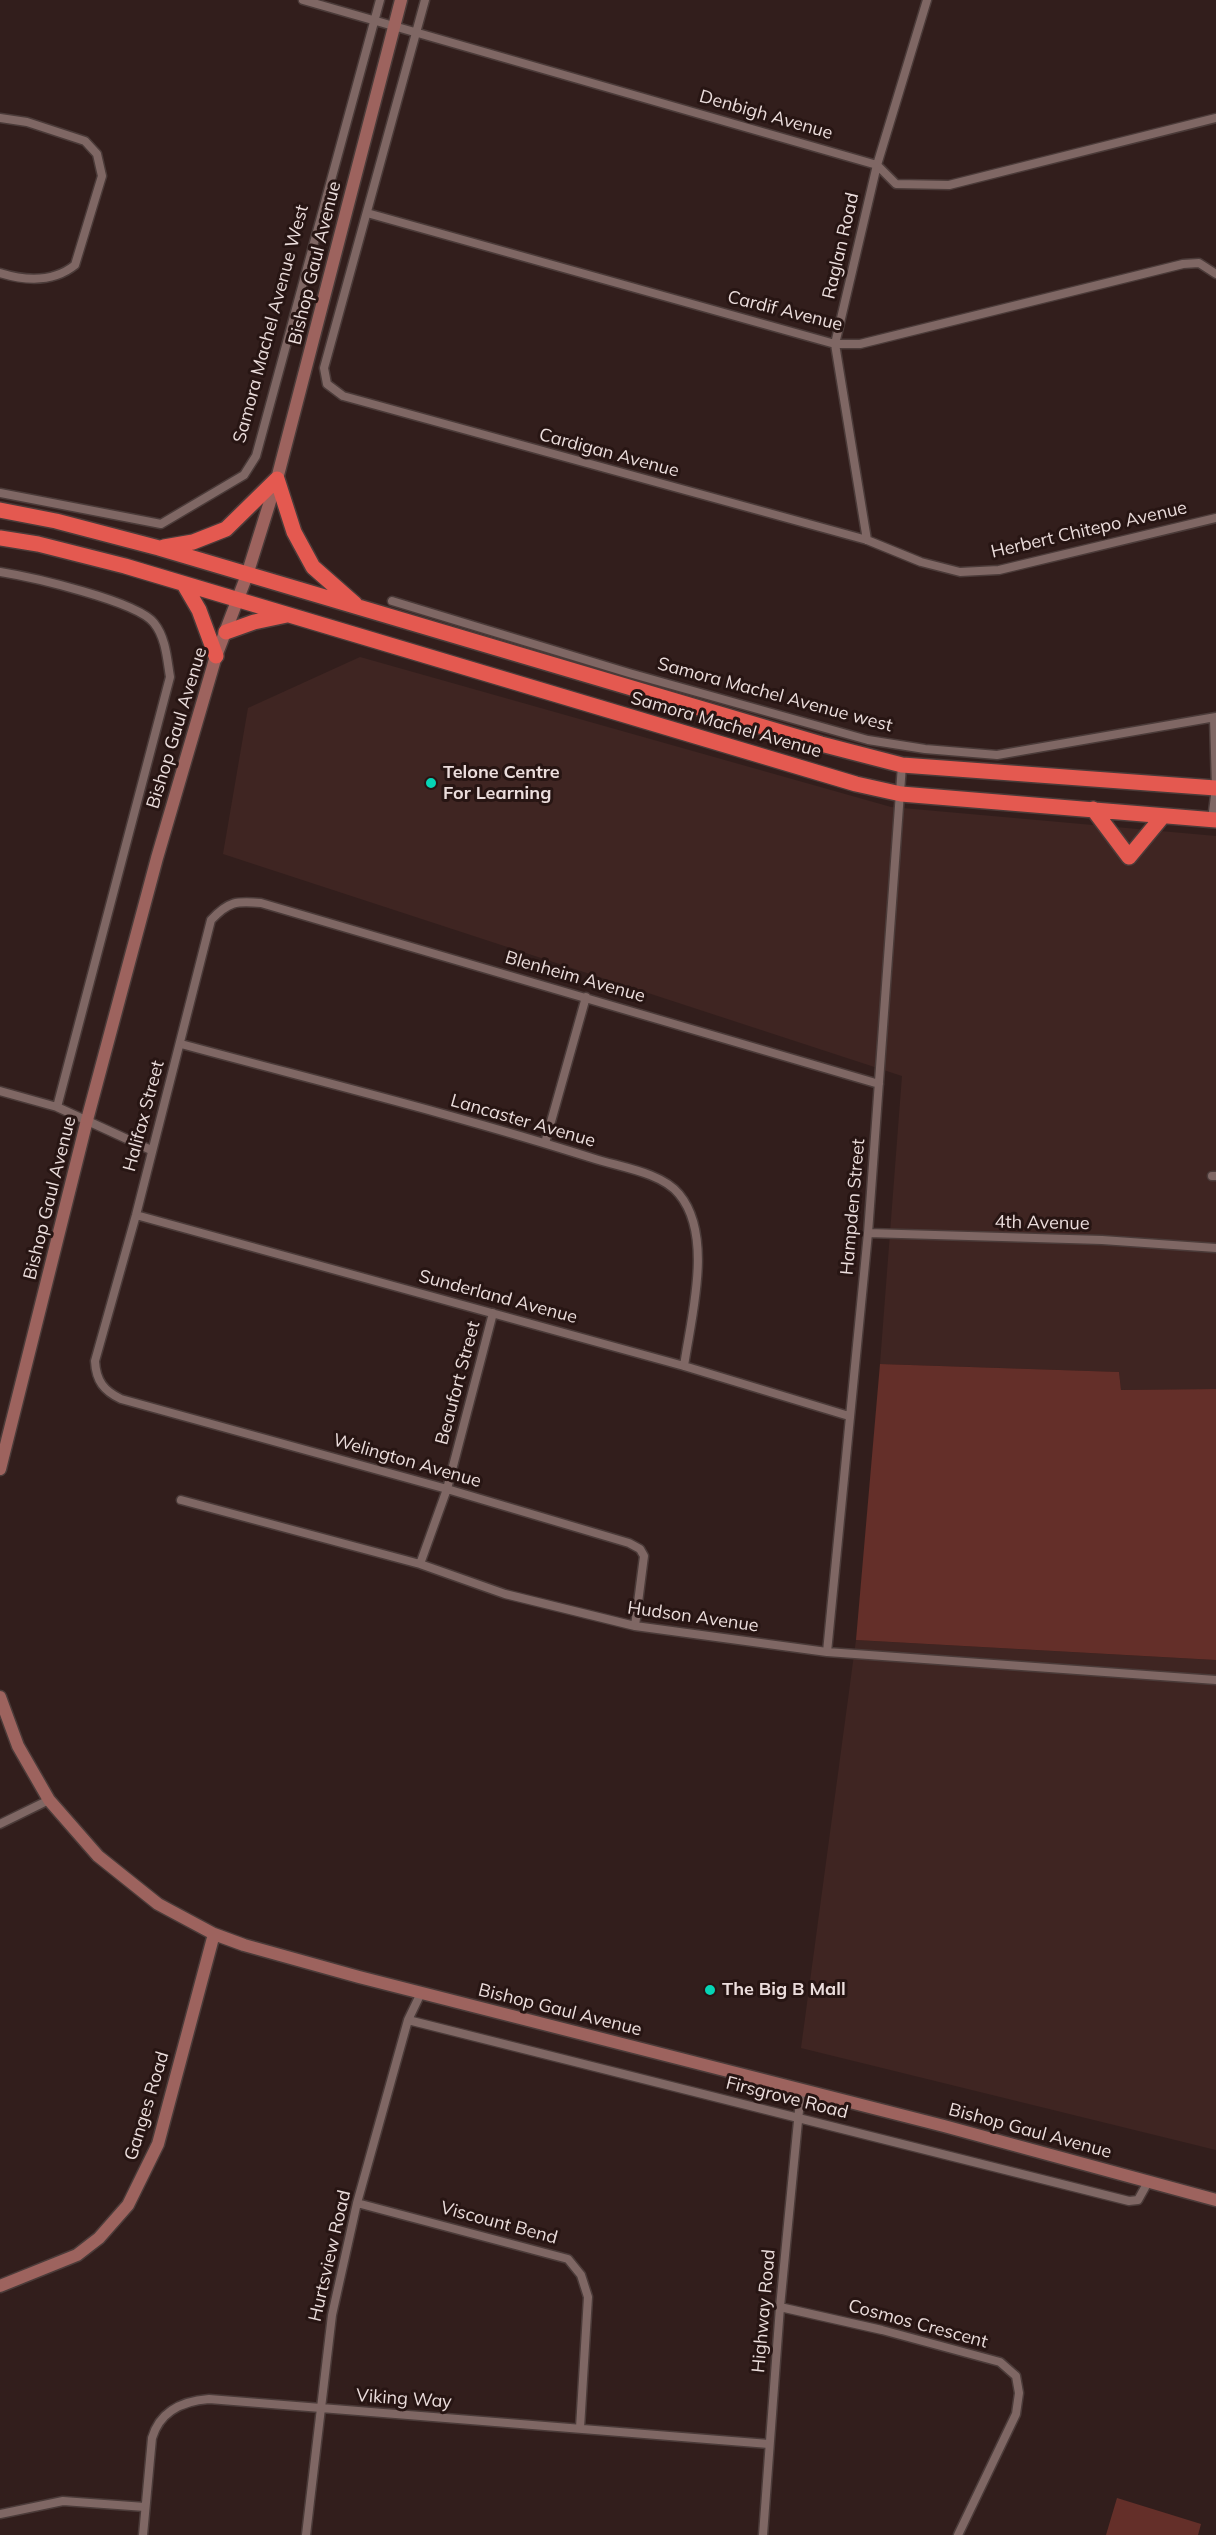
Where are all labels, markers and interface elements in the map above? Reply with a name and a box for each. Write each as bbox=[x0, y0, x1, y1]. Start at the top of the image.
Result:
street label: Denbigh Avenue bbox=[697, 86, 835, 144]
street label: Bishop Gaul Avenue bbox=[284, 179, 346, 347]
street label: Raglan Road bbox=[818, 191, 864, 301]
street label: Samora Machel Avenue West bbox=[229, 202, 313, 446]
street label: Cardif Avenue bbox=[725, 286, 845, 336]
street label: Cardigan Avenue bbox=[537, 424, 681, 482]
street label: Herbert Chitepo Avenue bbox=[989, 497, 1189, 563]
street label: Bishop Gaul Avenue bbox=[142, 645, 212, 811]
street label: Samora Machel Avenue west bbox=[655, 653, 895, 737]
street label: Samora Machel Avenue bbox=[628, 687, 824, 763]
place label: Telone Centre For Learning bbox=[443, 762, 560, 804]
marker: Telone Centre For Learning bbox=[424, 776, 438, 790]
street label: Blenheim Avenue bbox=[502, 947, 648, 1007]
street label: Halifax Street bbox=[119, 1058, 169, 1174]
street label: Lancaster Avenue bbox=[448, 1090, 598, 1152]
street label: Bishop Gaul Avenue bbox=[19, 1114, 81, 1282]
street label: Hampden Street bbox=[836, 1138, 870, 1276]
street label: 4th Avenue bbox=[994, 1211, 1090, 1235]
street label: Sunderland Avenue bbox=[416, 1265, 580, 1329]
street label: Beaufort Street bbox=[431, 1319, 485, 1447]
street label: Welington Avenue bbox=[330, 1430, 484, 1492]
street label: Hudson Avenue bbox=[626, 1597, 760, 1637]
street label: Bishop Gaul Avenue bbox=[476, 1979, 644, 2041]
place label: The Big B Mall bbox=[722, 1979, 846, 2001]
marker: The Big B Mall bbox=[703, 1983, 717, 1997]
street label: Ganges Road bbox=[120, 2049, 174, 2163]
street label: Firsgrove Road bbox=[724, 2072, 850, 2124]
street label: Bishop Gaul Avenue bbox=[946, 2099, 1114, 2163]
street label: Hurtsview Road bbox=[304, 2188, 356, 2324]
street label: Viscount Bend bbox=[438, 2197, 560, 2249]
street label: Highway Road bbox=[748, 2248, 780, 2374]
street label: Cosmos Crescent bbox=[846, 2295, 990, 2353]
street label: Viking Way bbox=[355, 2385, 453, 2413]

